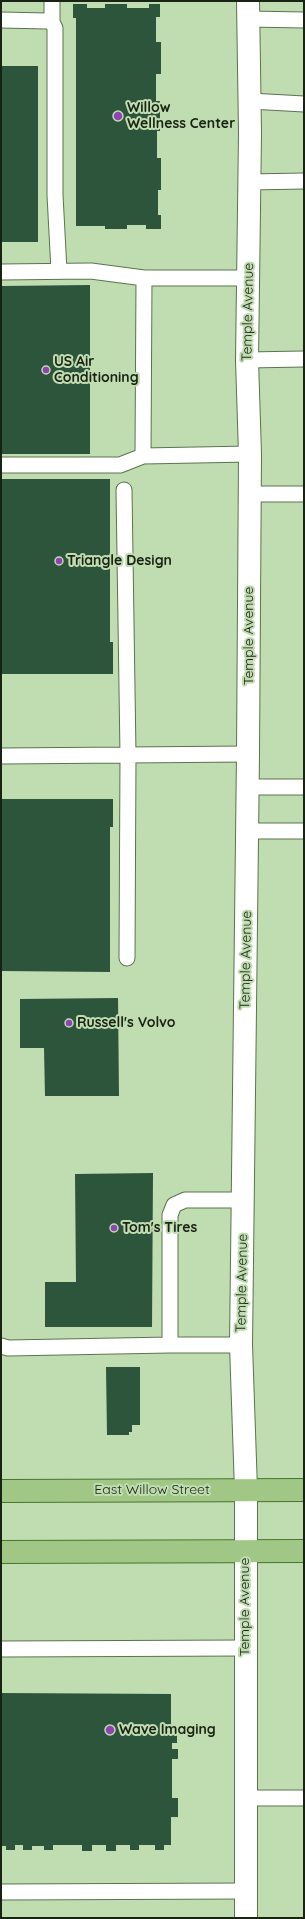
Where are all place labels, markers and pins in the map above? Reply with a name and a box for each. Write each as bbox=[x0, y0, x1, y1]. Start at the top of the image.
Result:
place label: Willow Wellness Center bbox=[127, 100, 235, 132]
marker: Willow Wellness Center bbox=[112, 110, 124, 122]
place label: US Air Conditioning bbox=[54, 354, 139, 386]
marker: US Air Conditioning bbox=[41, 365, 51, 375]
place label: Triangle Design bbox=[67, 553, 172, 569]
marker: Triangle Design bbox=[54, 556, 64, 566]
place label: Russell's Volvo bbox=[77, 1015, 176, 1031]
marker: Russell's Volvo bbox=[64, 1018, 74, 1028]
place label: Tom's Tires bbox=[122, 1220, 197, 1236]
marker: Tom's Tires bbox=[109, 1223, 119, 1233]
place label: Wave Imaging bbox=[119, 1722, 216, 1738]
marker: Wave Imaging bbox=[104, 1724, 116, 1736]

